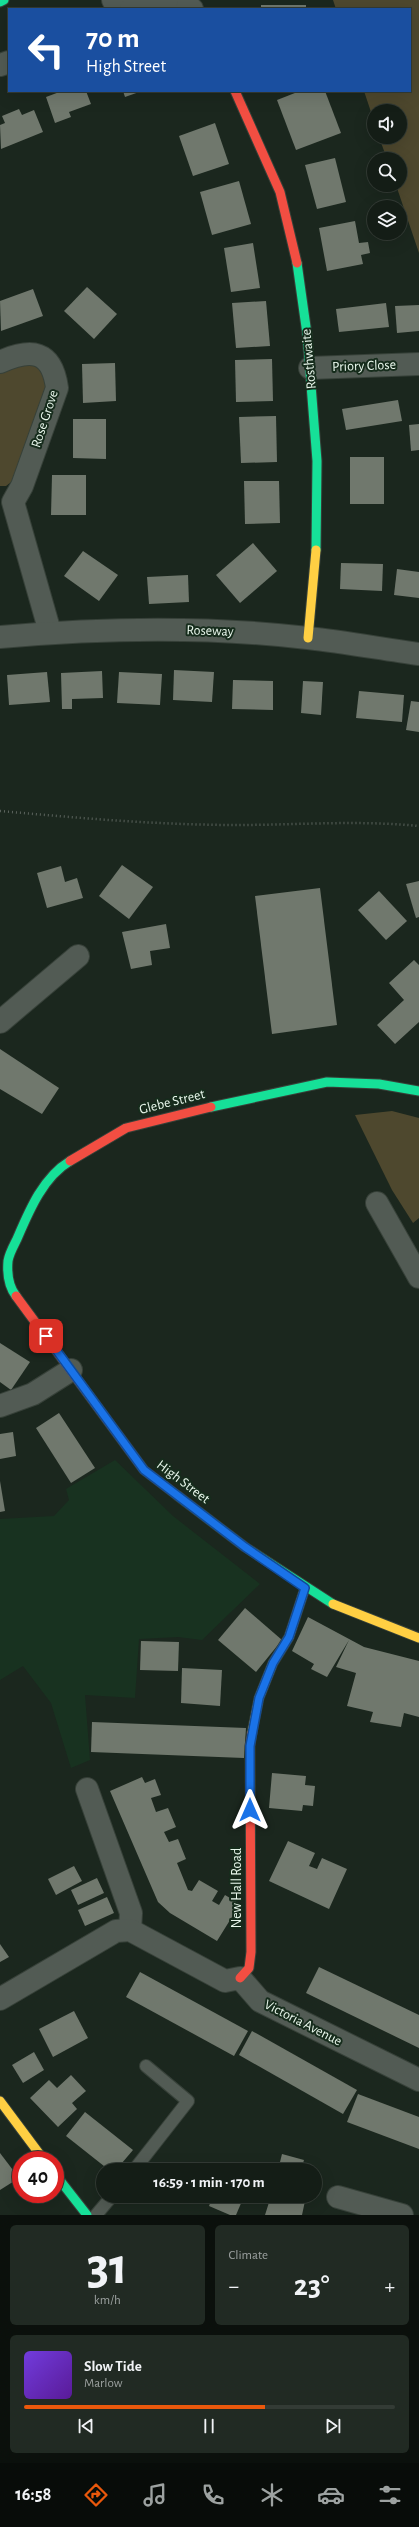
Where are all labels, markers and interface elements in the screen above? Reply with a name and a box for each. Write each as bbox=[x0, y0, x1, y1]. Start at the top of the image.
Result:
icon: left bbox=[20, 24, 72, 76]
text: 70 m bbox=[86, 25, 140, 53]
text: High Street bbox=[86, 58, 166, 76]
map controls bbox=[367, 104, 407, 240]
button: sound bbox=[367, 104, 407, 144]
button: search bbox=[367, 152, 407, 192]
button: layers bbox=[367, 200, 407, 240]
street label: Rosthwaite bbox=[299, 328, 319, 390]
street label: Priory Close bbox=[332, 358, 396, 374]
street label: Rose Grove bbox=[29, 389, 61, 449]
street label: Roseway bbox=[186, 623, 234, 639]
street label: Glebe Street bbox=[138, 1087, 207, 1117]
pin bbox=[29, 1319, 63, 1353]
icon: arrive bbox=[35, 1325, 57, 1347]
street label: High Street bbox=[154, 1458, 213, 1507]
position arrow bbox=[229, 1789, 271, 1831]
street label: New Hall Road bbox=[230, 1848, 244, 1928]
street label: Victoria Avenue bbox=[262, 1997, 344, 2049]
speed limit sign: 40 bbox=[12, 2151, 64, 2203]
text: 16:59 · 1 min · 170 m bbox=[153, 2175, 265, 2190]
text: 31 bbox=[87, 2241, 128, 2293]
text: Climate bbox=[229, 2249, 268, 2262]
text: 23° bbox=[294, 2271, 330, 2301]
text: − bbox=[229, 2275, 239, 2297]
text: + bbox=[384, 2275, 395, 2297]
text: km/h bbox=[94, 2294, 121, 2307]
text: Slow Tide bbox=[84, 2359, 142, 2374]
text: Marlow bbox=[84, 2377, 122, 2390]
icon: previous bbox=[75, 2415, 97, 2437]
icon: pause bbox=[198, 2415, 220, 2437]
icon: next bbox=[322, 2415, 344, 2437]
icon: directions bbox=[82, 2481, 110, 2509]
icon: music bbox=[141, 2481, 169, 2509]
icon: phone bbox=[199, 2481, 227, 2509]
icon: climate bbox=[258, 2481, 286, 2509]
icon: car bbox=[317, 2481, 345, 2509]
icon: filters bbox=[376, 2481, 404, 2509]
text: 16:58 bbox=[15, 2486, 51, 2504]

